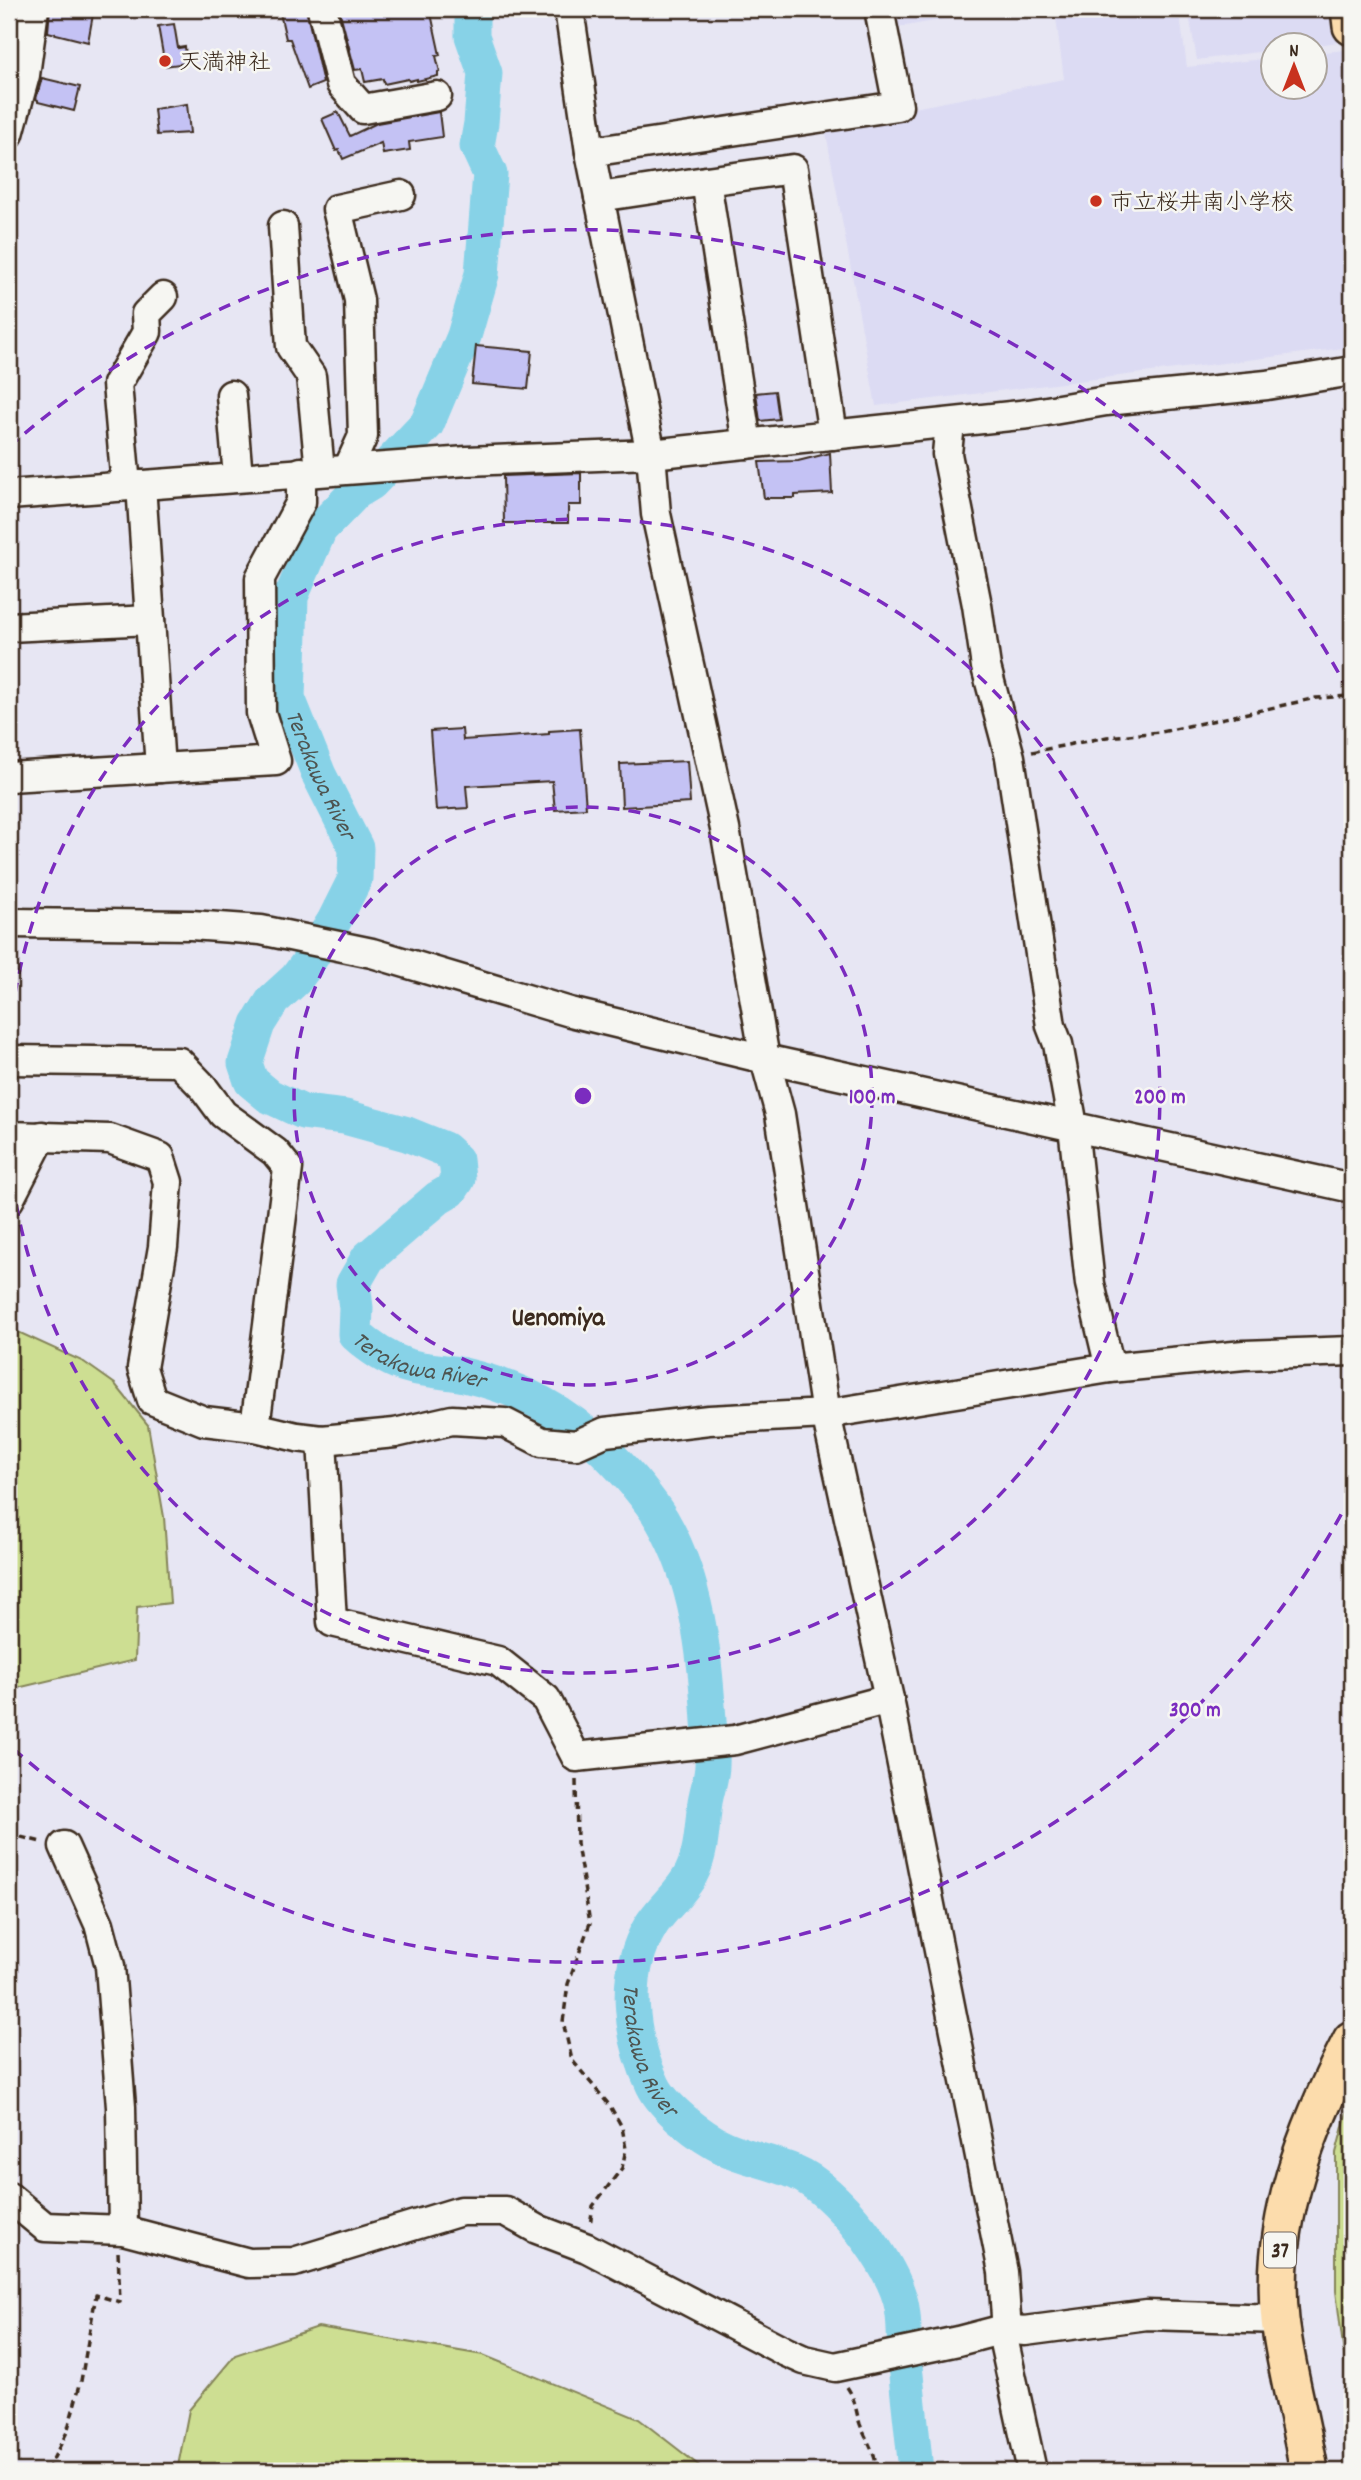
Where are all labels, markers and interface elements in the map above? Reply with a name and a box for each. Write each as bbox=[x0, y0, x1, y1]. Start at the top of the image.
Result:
north arrow bbox=[1260, 32, 1330, 102]
text: N bbox=[1289, 39, 1299, 66]
place label: 天満神社 bbox=[179, 48, 271, 81]
marker: 天満神社 bbox=[157, 53, 173, 69]
place label: 市立桜井南小学校 bbox=[1110, 188, 1294, 221]
marker: 市立桜井南小学校 bbox=[1088, 193, 1104, 209]
water label: Terakawa River bbox=[275, 706, 365, 849]
centre of rings bbox=[571, 1084, 595, 1108]
text: 100 m bbox=[849, 1084, 895, 1114]
text: 200 m bbox=[1134, 1084, 1186, 1114]
district label: Uenomiya bbox=[512, 1301, 605, 1338]
water label: Terakawa River bbox=[343, 1324, 492, 1401]
text: 300 m bbox=[1169, 1697, 1221, 1727]
water label: Terakawa River bbox=[612, 1983, 687, 2129]
road number: 37 bbox=[1264, 2232, 1296, 2268]

